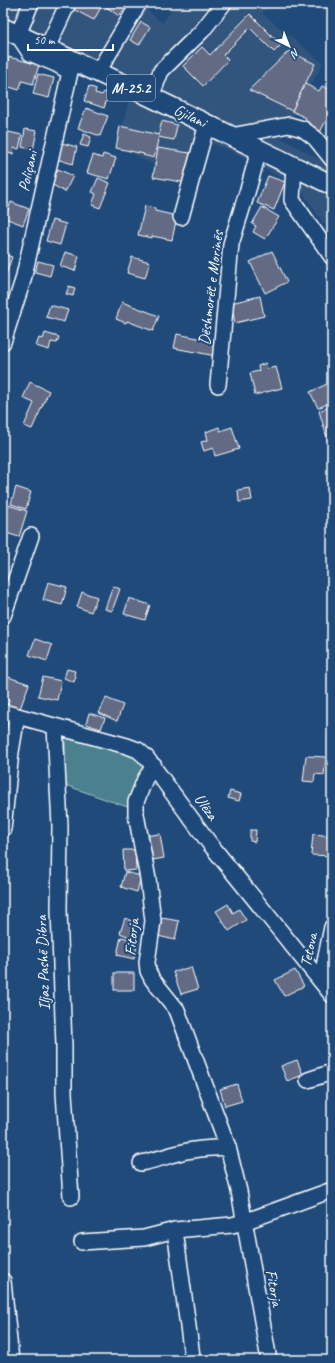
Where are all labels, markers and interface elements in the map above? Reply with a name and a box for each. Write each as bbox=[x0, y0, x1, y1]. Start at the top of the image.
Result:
scale bar bbox=[28, 26, 113, 52]
north arrow bbox=[269, 26, 309, 66]
text: 50 m bbox=[34, 32, 56, 48]
text: N bbox=[287, 46, 303, 62]
road number: M-25.2 bbox=[107, 75, 155, 101]
street label: Gjilani bbox=[171, 100, 211, 133]
street label: Poliçani bbox=[14, 147, 43, 193]
street label: Dëshmorët e Morinës bbox=[194, 228, 228, 346]
street label: Ulëza bbox=[190, 790, 223, 825]
street label: Iljaz Pashë Dibra bbox=[31, 914, 55, 1011]
street label: Fitorja bbox=[120, 916, 144, 956]
street label: Tetova bbox=[296, 930, 323, 969]
street label: Fitorja bbox=[261, 1268, 287, 1309]

